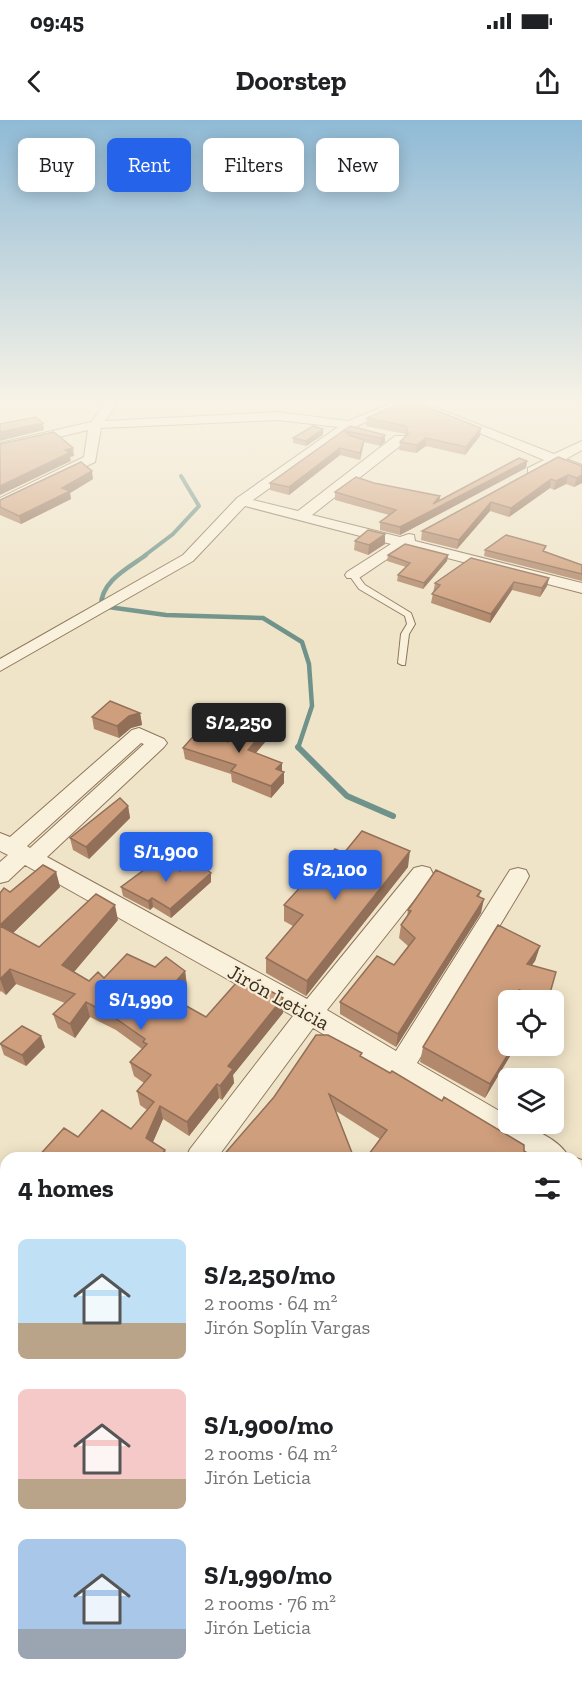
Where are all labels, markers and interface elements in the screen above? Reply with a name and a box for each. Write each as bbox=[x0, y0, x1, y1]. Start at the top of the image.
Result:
text: 09:45 bbox=[30, 8, 84, 35]
icon: back bbox=[18, 65, 51, 98]
text: Doorstep bbox=[236, 65, 346, 97]
icon: share bbox=[531, 65, 564, 98]
chip: Buy bbox=[18, 138, 95, 192]
chip: Rent bbox=[107, 138, 191, 192]
chip: Filters bbox=[203, 138, 304, 192]
chip: New bbox=[316, 138, 399, 192]
pin: S/2,250 bbox=[184, 703, 294, 754]
text: S/2,250 bbox=[206, 710, 272, 734]
pin: S/1,900 bbox=[111, 832, 221, 883]
text: S/1,900 bbox=[134, 839, 198, 863]
pin: S/2,100 bbox=[280, 850, 390, 901]
text: S/2,100 bbox=[303, 857, 367, 881]
street label: Jirón Leticia bbox=[224, 959, 334, 1035]
pin: S/1,990 bbox=[86, 980, 196, 1031]
text: S/1,990 bbox=[109, 987, 173, 1011]
map controls bbox=[498, 990, 564, 1134]
button: locate bbox=[498, 990, 564, 1056]
button: layers bbox=[498, 1068, 564, 1134]
text: 4 homes bbox=[18, 1172, 114, 1204]
icon: filters bbox=[531, 1172, 564, 1205]
text: S/2,250/mo bbox=[204, 1259, 335, 1291]
icon: home bbox=[66, 1263, 138, 1335]
text: 2 rooms · 64 m² bbox=[204, 1291, 337, 1315]
text: Jirón Soplín Vargas bbox=[204, 1315, 370, 1339]
text: S/1,900/mo bbox=[204, 1409, 333, 1441]
icon: home bbox=[66, 1413, 138, 1485]
text: 2 rooms · 64 m² bbox=[204, 1441, 337, 1465]
text: Jirón Leticia bbox=[204, 1465, 311, 1489]
text: S/1,990/mo bbox=[204, 1559, 332, 1591]
icon: home bbox=[66, 1563, 138, 1635]
text: 2 rooms · 76 m² bbox=[204, 1591, 336, 1615]
text: Jirón Leticia bbox=[204, 1615, 311, 1639]

